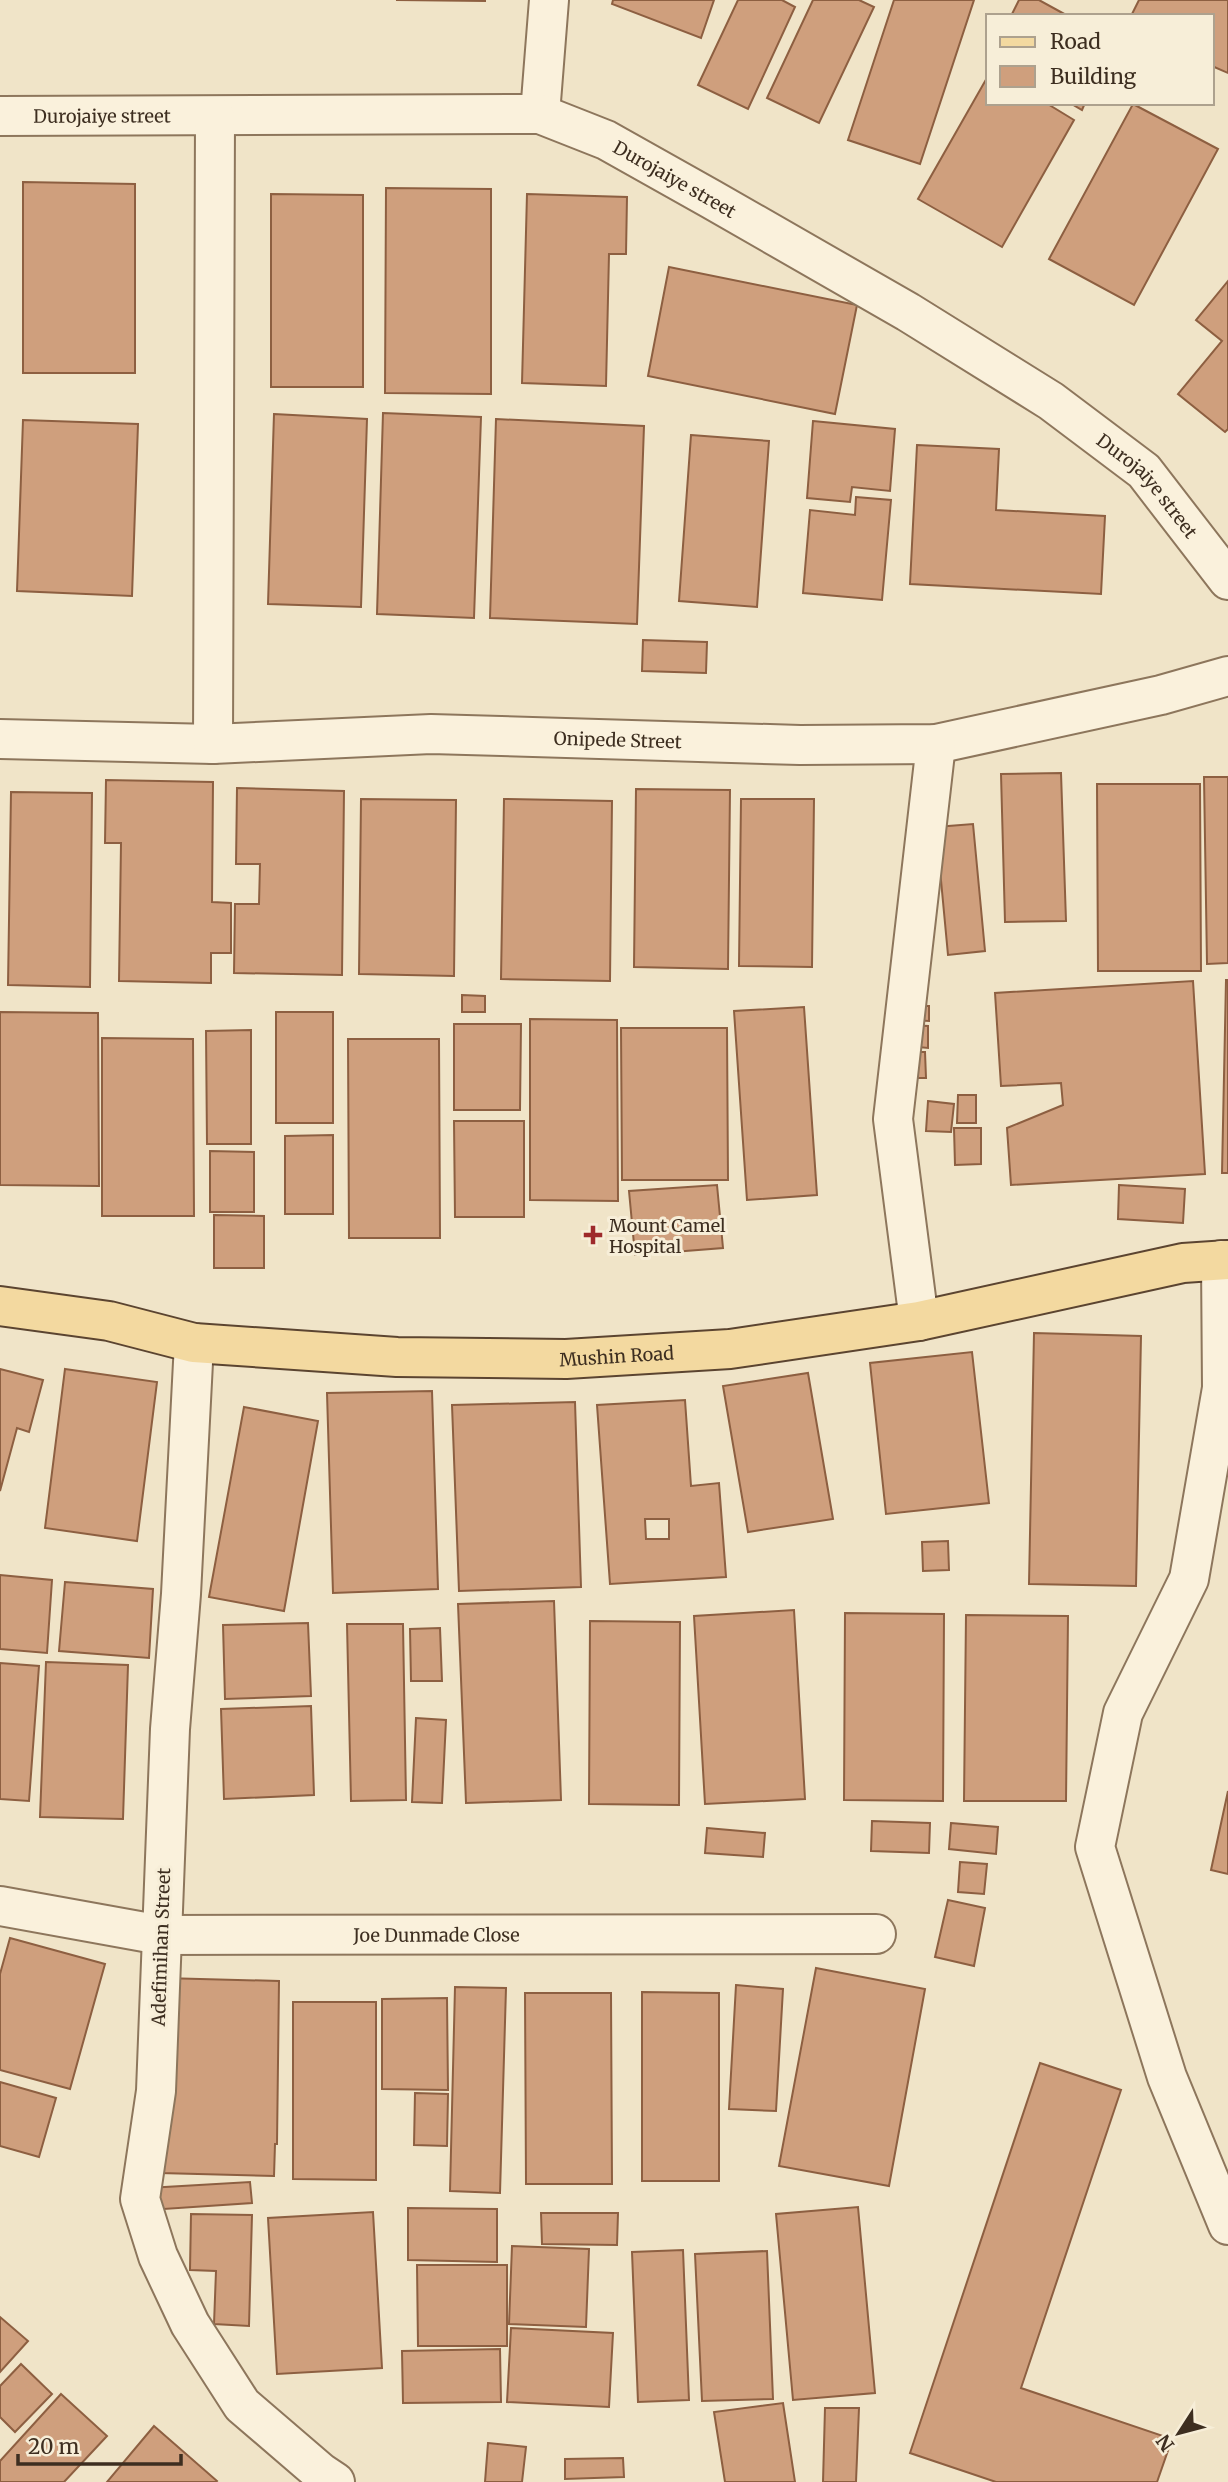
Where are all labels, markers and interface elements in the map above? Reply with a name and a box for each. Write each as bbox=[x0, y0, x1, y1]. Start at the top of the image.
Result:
legend bbox=[986, 14, 1214, 105]
text: Road bbox=[1050, 28, 1101, 55]
text: Building bbox=[1050, 63, 1137, 90]
street label: Durojaiye street bbox=[33, 104, 171, 127]
street label: Durojaiye street bbox=[609, 135, 740, 223]
street label: Durojaiye street bbox=[1092, 428, 1203, 542]
street label: Onipede Street bbox=[553, 726, 682, 753]
place label: Mount Camel Hospital bbox=[609, 1214, 726, 1258]
marker: Mount Camel Hospital bbox=[583, 1225, 603, 1245]
street label: Mushin Road bbox=[559, 1341, 675, 1371]
street label: Adefimihan Street bbox=[147, 1867, 175, 2028]
street label: Joe Dunmade Close bbox=[352, 1923, 520, 1946]
north arrow bbox=[1144, 2398, 1214, 2468]
scale bar bbox=[18, 2422, 180, 2466]
text: N bbox=[1151, 2430, 1179, 2456]
text: 20 m bbox=[28, 2433, 80, 2460]

